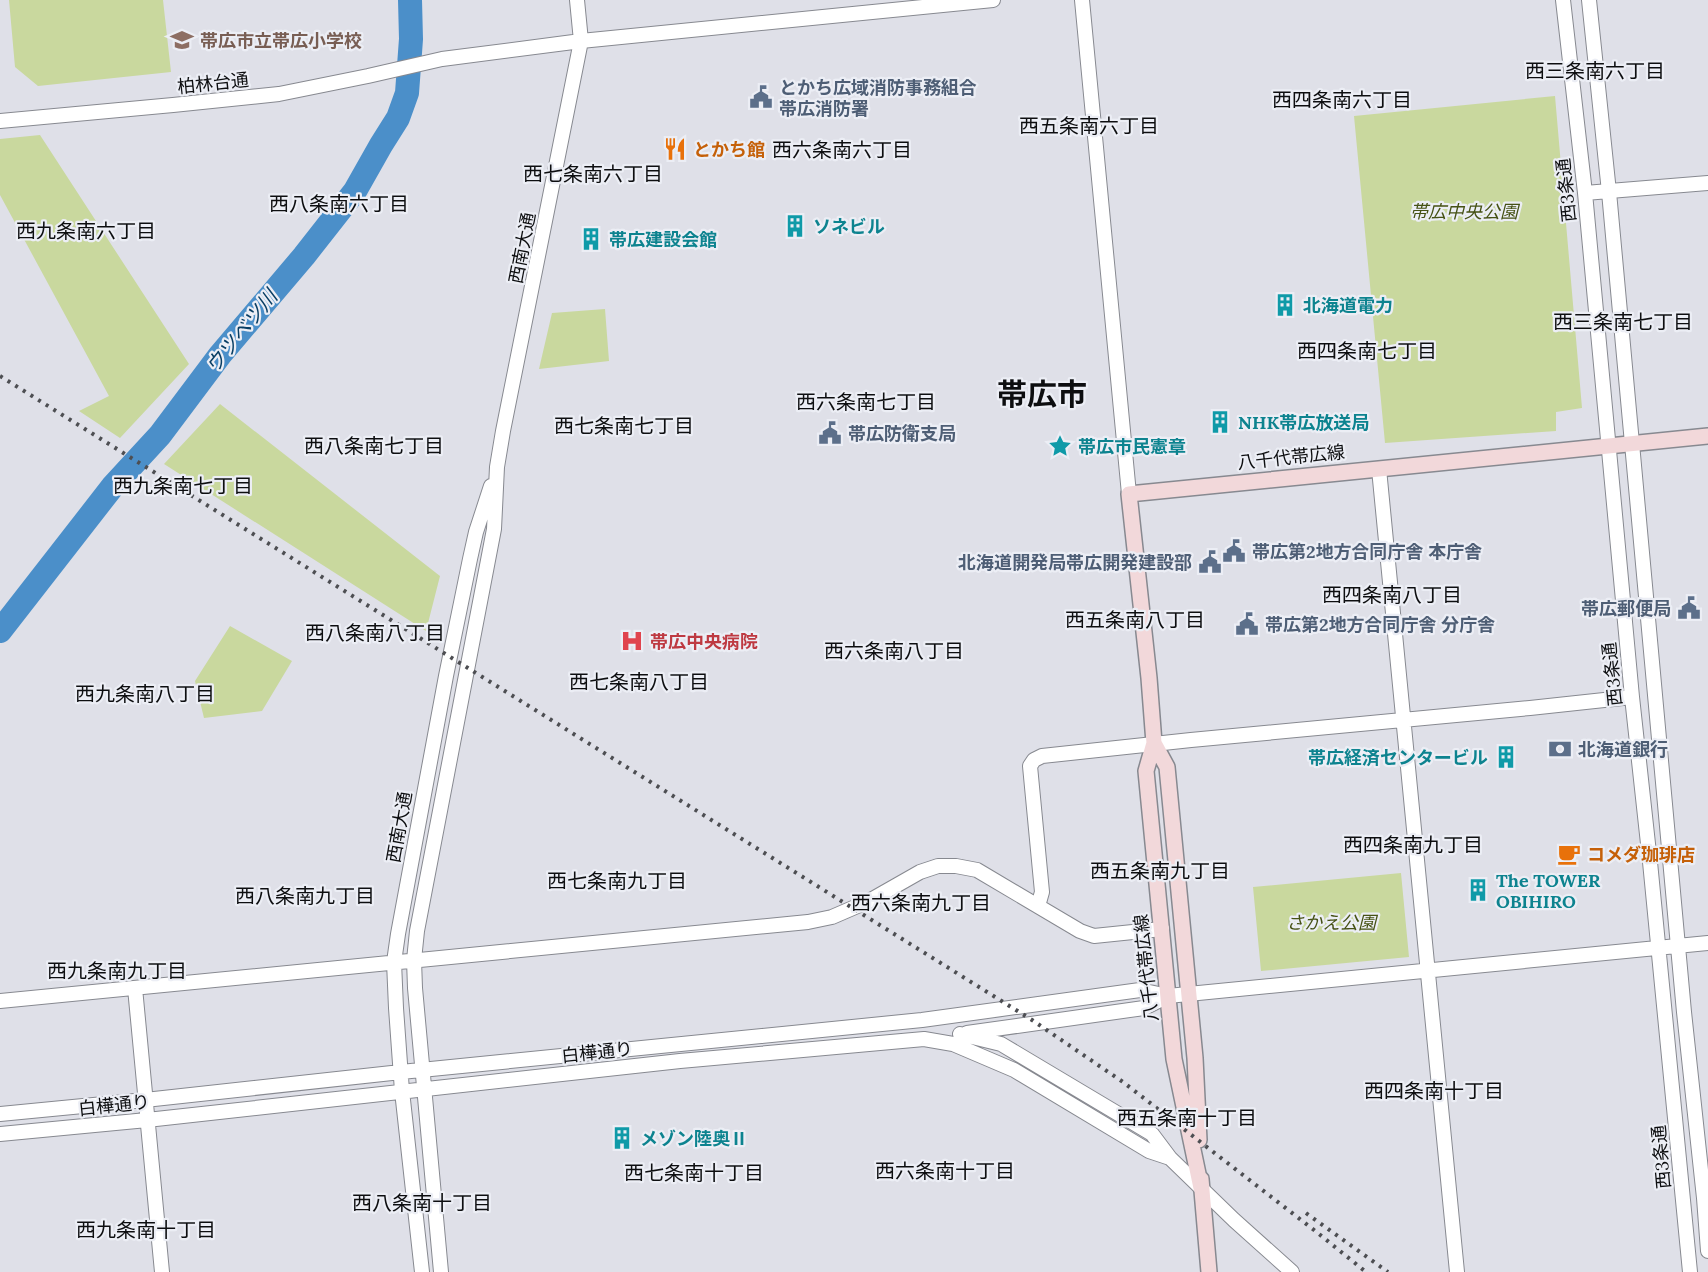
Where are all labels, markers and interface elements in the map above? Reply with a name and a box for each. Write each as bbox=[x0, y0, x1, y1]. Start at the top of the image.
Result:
school or university icon: 帯広市立帯広小学校 bbox=[169, 27, 195, 53]
place label: 帯広市立帯広小学校 bbox=[200, 29, 362, 52]
district label: 西三条南六丁目 bbox=[1525, 58, 1665, 83]
street label: 柏林台通 bbox=[176, 68, 250, 98]
place label: とかち広域消防事務組合 帯広消防署 bbox=[779, 76, 977, 120]
public building icon: とかち広域消防事務組合 帯広消防署 bbox=[748, 84, 774, 110]
district label: 西四条南六丁目 bbox=[1272, 87, 1412, 112]
district label: 西五条南六丁目 bbox=[1019, 113, 1159, 138]
restaurant icon: とかち館 bbox=[662, 136, 688, 162]
district label: 西六条南六丁目 bbox=[772, 137, 912, 162]
place label: とかち館 bbox=[693, 138, 765, 161]
street label: 西3条通 bbox=[1551, 157, 1581, 223]
district label: 西七条南六丁目 bbox=[523, 161, 663, 186]
district label: 西八条南六丁目 bbox=[269, 191, 409, 216]
park label: 帯広中央公園 bbox=[1410, 200, 1521, 223]
street label: 西南大通 bbox=[504, 210, 540, 286]
building icon: ソネビル bbox=[782, 213, 808, 239]
place label: ソネビル bbox=[813, 215, 885, 238]
district label: 西九条南六丁目 bbox=[16, 218, 156, 243]
building icon: 帯広建設会館 bbox=[578, 226, 604, 252]
place label: 帯広建設会館 bbox=[609, 228, 717, 251]
water label: ウツベツ川 bbox=[200, 283, 283, 378]
building icon: 北海道電力 bbox=[1272, 292, 1298, 318]
place label: 北海道電力 bbox=[1303, 294, 1393, 317]
district label: 西三条南七丁目 bbox=[1553, 309, 1693, 334]
district label: 西四条南七丁目 bbox=[1297, 338, 1437, 363]
district label: 帯広市 bbox=[997, 375, 1087, 413]
district label: 西六条南七丁目 bbox=[796, 389, 936, 414]
building icon: NHK帯広放送局 bbox=[1207, 409, 1233, 435]
place label: NHK帯広放送局 bbox=[1238, 411, 1369, 434]
district label: 西七条南七丁目 bbox=[554, 413, 694, 438]
public building icon: 帯広防衛支局 bbox=[817, 420, 843, 446]
place label: 帯広防衛支局 bbox=[848, 422, 956, 445]
district label: 西八条南七丁目 bbox=[304, 433, 444, 458]
place icon: 帯広市民憲章 bbox=[1047, 433, 1073, 459]
place label: 帯広市民憲章 bbox=[1078, 435, 1186, 458]
street label: 八千代帯広線 bbox=[1236, 440, 1346, 474]
district label: 西九条南七丁目 bbox=[113, 473, 253, 498]
public building icon: 帯広第2地方合同庁舎 本庁舎 bbox=[1221, 538, 1247, 564]
place label: 帯広第2地方合同庁舎 本庁舎 bbox=[1252, 540, 1482, 563]
public building icon: 北海道開発局帯広開発建設部 bbox=[1197, 549, 1223, 575]
place label: 北海道開発局帯広開発建設部 bbox=[958, 551, 1192, 574]
district label: 西四条南八丁目 bbox=[1322, 582, 1462, 607]
public building icon: 帯広郵便局 bbox=[1676, 595, 1702, 621]
place label: 帯広郵便局 bbox=[1581, 597, 1671, 620]
district label: 西五条南八丁目 bbox=[1065, 607, 1205, 632]
public building icon: 帯広第2地方合同庁舎 分庁舎 bbox=[1234, 611, 1260, 637]
place label: 帯広第2地方合同庁舎 分庁舎 bbox=[1265, 613, 1495, 636]
district label: 西八条南八丁目 bbox=[305, 620, 445, 645]
hospital icon: 帯広中央病院 bbox=[619, 628, 645, 654]
place label: 帯広中央病院 bbox=[650, 630, 758, 653]
district label: 西六条南八丁目 bbox=[824, 638, 964, 663]
street label: 西3条通 bbox=[1597, 641, 1627, 707]
district label: 西七条南八丁目 bbox=[569, 669, 709, 694]
district label: 西九条南八丁目 bbox=[75, 681, 215, 706]
bank icon: 北海道銀行 bbox=[1547, 736, 1573, 762]
place label: 北海道銀行 bbox=[1578, 738, 1668, 761]
building icon: 帯広経済センタービル bbox=[1493, 744, 1519, 770]
place label: 帯広経済センタービル bbox=[1308, 746, 1488, 769]
street label: 西南大通 bbox=[381, 790, 417, 864]
district label: 西四条南九丁目 bbox=[1343, 832, 1483, 857]
cafe icon: コメダ珈琲店 bbox=[1556, 841, 1582, 867]
place label: コメダ珈琲店 bbox=[1587, 843, 1695, 866]
district label: 西五条南九丁目 bbox=[1090, 858, 1230, 883]
district label: 西七条南九丁目 bbox=[547, 868, 687, 893]
place label: The TOWER OBIHIRO bbox=[1496, 869, 1601, 913]
building icon: The TOWER OBIHIRO bbox=[1465, 877, 1491, 903]
district label: 西八条南九丁目 bbox=[235, 883, 375, 908]
district label: 西六条南九丁目 bbox=[851, 890, 991, 915]
park label: さかえ公園 bbox=[1286, 911, 1379, 934]
street label: 八千代帯広線 bbox=[1129, 913, 1163, 1023]
district label: 西九条南九丁目 bbox=[47, 958, 187, 983]
street label: 白樺通り bbox=[560, 1037, 634, 1067]
district label: 西四条南十丁目 bbox=[1364, 1078, 1504, 1103]
street label: 白樺通り bbox=[77, 1090, 151, 1120]
district label: 西五条南十丁目 bbox=[1117, 1105, 1257, 1130]
street label: 西3条通 bbox=[1647, 1124, 1675, 1190]
building icon: メゾン陸奥Ⅱ bbox=[609, 1125, 635, 1151]
place label: メゾン陸奥Ⅱ bbox=[640, 1127, 748, 1150]
district label: 西六条南十丁目 bbox=[875, 1158, 1015, 1183]
district label: 西七条南十丁目 bbox=[624, 1160, 764, 1185]
district label: 西八条南十丁目 bbox=[352, 1190, 492, 1215]
district label: 西九条南十丁目 bbox=[76, 1217, 216, 1242]

